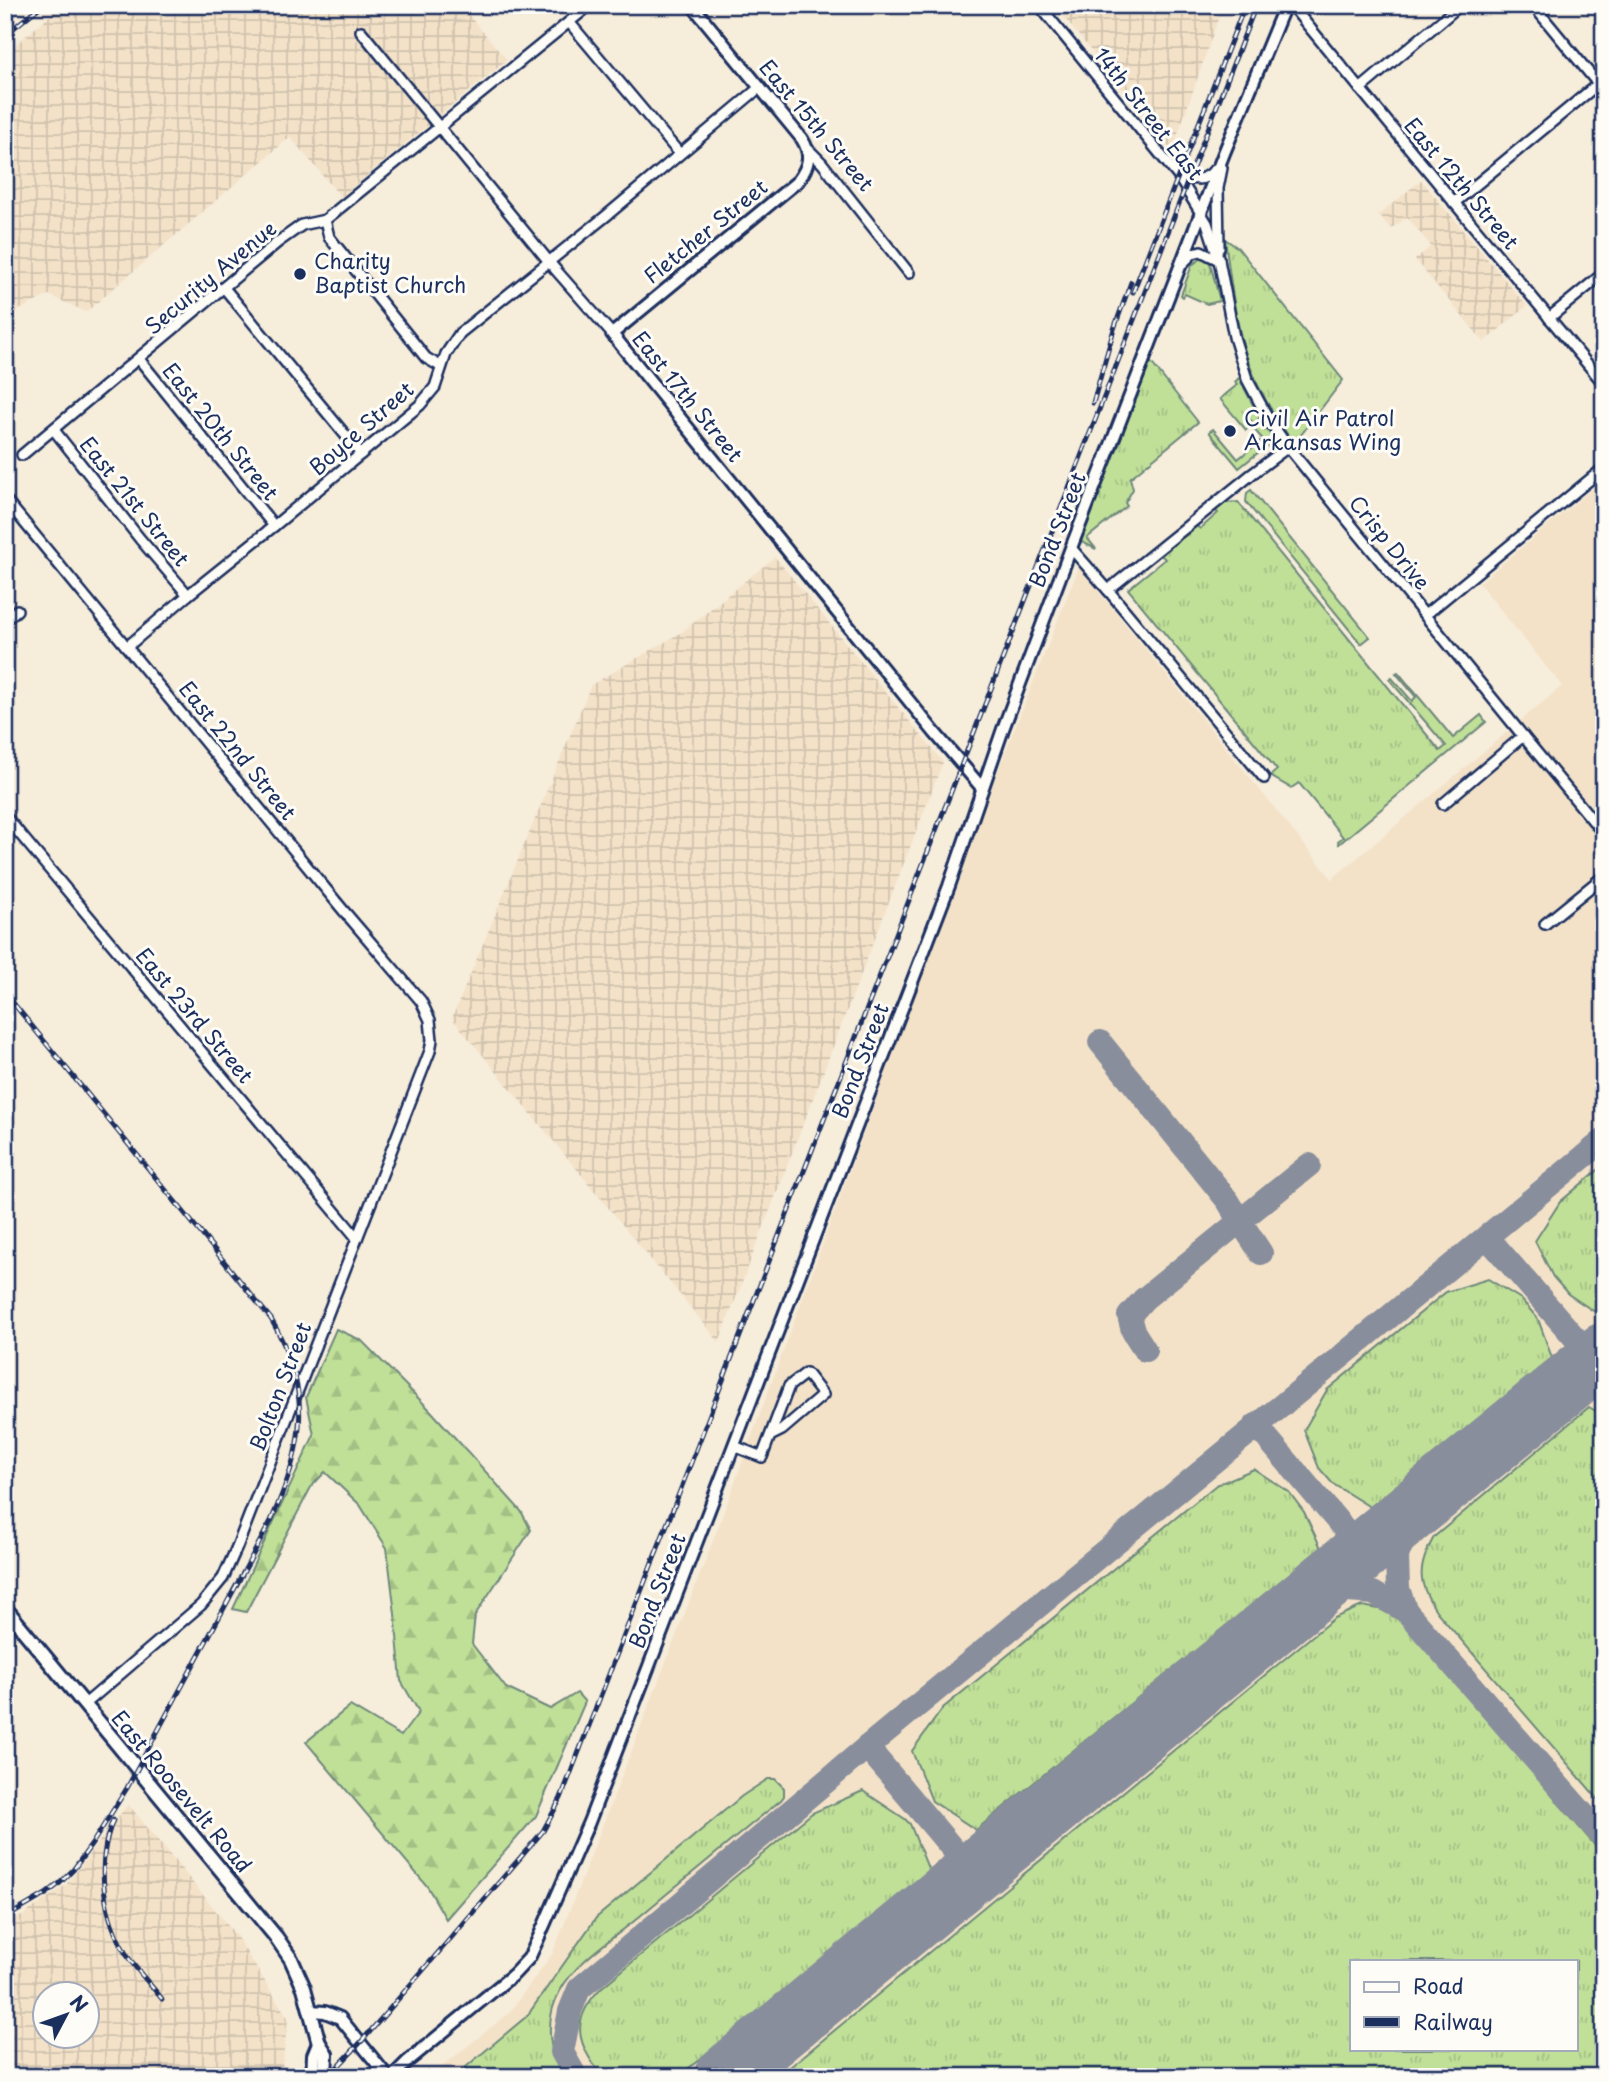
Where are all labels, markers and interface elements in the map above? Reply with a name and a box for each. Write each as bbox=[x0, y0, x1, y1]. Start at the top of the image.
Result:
street label: 14th Street East bbox=[1087, 39, 1212, 186]
street label: East 15th Street bbox=[753, 52, 882, 198]
street label: East 12th Street bbox=[1398, 110, 1527, 256]
street label: Fletcher Street bbox=[636, 170, 774, 290]
street label: Security Avenue bbox=[137, 212, 282, 341]
place label: Charity Baptist Church bbox=[314, 244, 466, 300]
marker: Charity Baptist Church bbox=[292, 266, 308, 282]
street label: East 17th Street bbox=[626, 323, 752, 468]
street label: East 20th Street bbox=[156, 355, 287, 507]
street label: Boyce Street bbox=[301, 373, 420, 482]
place label: Civil Air Patrol Arkansas Wing bbox=[1244, 401, 1401, 457]
marker: Civil Air Patrol Arkansas Wing bbox=[1222, 423, 1238, 439]
street label: East 21st Street bbox=[73, 429, 198, 573]
street label: Bond Street bbox=[1020, 467, 1093, 592]
street label: Crisp Drive bbox=[1342, 487, 1439, 596]
street label: East 22nd Street bbox=[172, 673, 305, 826]
street label: East 23rd Street bbox=[129, 940, 262, 1090]
street label: Bond Street bbox=[823, 998, 896, 1123]
street label: Bolton Street bbox=[240, 1317, 318, 1456]
street label: Bond Street bbox=[620, 1528, 693, 1653]
street label: East Roosevelt Road bbox=[105, 1702, 260, 1879]
legend bbox=[1350, 1960, 1578, 2050]
text: Road bbox=[1413, 1969, 1464, 2001]
north arrow bbox=[32, 1980, 102, 2050]
text: N bbox=[64, 1988, 95, 2018]
text: Railway bbox=[1413, 2005, 1493, 2037]

